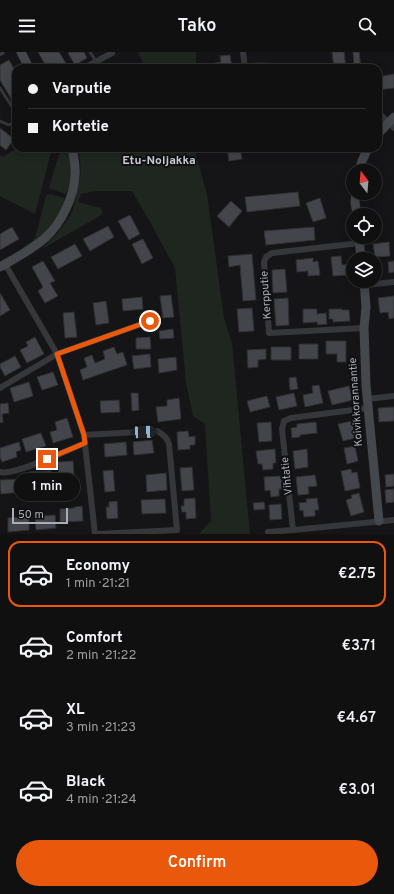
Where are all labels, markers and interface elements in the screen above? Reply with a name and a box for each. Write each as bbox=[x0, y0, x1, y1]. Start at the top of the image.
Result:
icon: menu bbox=[16, 15, 38, 37]
text: Tako bbox=[178, 15, 216, 38]
icon: search bbox=[356, 15, 378, 37]
text: Varputie bbox=[52, 80, 111, 99]
text: Kortetie bbox=[52, 118, 109, 137]
district label: Etu-Noljakka bbox=[122, 153, 196, 169]
north arrow bbox=[346, 164, 382, 200]
map controls bbox=[346, 164, 382, 288]
button: locate bbox=[346, 208, 382, 244]
button: layers bbox=[346, 252, 382, 288]
street label: Kerpputie bbox=[257, 270, 275, 320]
route start bbox=[141, 312, 159, 330]
street label: Koivikkorannantie bbox=[346, 357, 366, 447]
car bbox=[132, 425, 156, 439]
route end bbox=[38, 450, 56, 468]
street label: Vihtatie bbox=[278, 456, 296, 496]
callout: 1 min bbox=[14, 473, 80, 501]
text: 1 min bbox=[32, 479, 62, 495]
scale bar bbox=[12, 506, 68, 525]
text: 50 m bbox=[18, 508, 44, 522]
icon: car bbox=[18, 556, 54, 592]
text: Economy bbox=[66, 557, 130, 576]
text: €2.75 bbox=[338, 565, 376, 584]
text: 1 min · 21:21 bbox=[66, 576, 130, 592]
icon: car bbox=[18, 628, 54, 664]
text: Comfort bbox=[66, 629, 123, 648]
text: €3.71 bbox=[341, 637, 376, 656]
text: 2 min · 21:22 bbox=[66, 648, 136, 664]
icon: car bbox=[18, 700, 54, 736]
text: XL bbox=[66, 701, 84, 720]
text: €4.67 bbox=[336, 709, 376, 728]
text: 3 min · 21:23 bbox=[66, 720, 136, 736]
icon: car bbox=[18, 772, 54, 808]
text: Black bbox=[66, 773, 106, 792]
text: €3.01 bbox=[339, 781, 376, 800]
text: 4 min · 21:24 bbox=[66, 792, 137, 808]
button: Confirm bbox=[16, 840, 378, 886]

